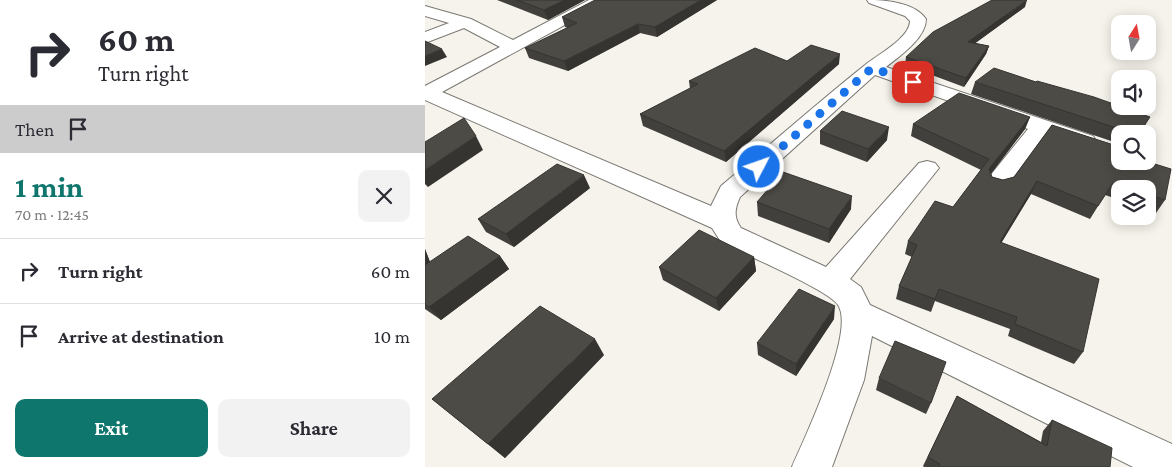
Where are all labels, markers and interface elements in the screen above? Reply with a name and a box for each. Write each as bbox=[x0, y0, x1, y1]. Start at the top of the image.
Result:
north arrow bbox=[1111, 15, 1156, 60]
map controls bbox=[1111, 15, 1156, 225]
icon: right bbox=[15, 20, 80, 85]
text: 60 m bbox=[98, 20, 175, 59]
text: Turn right bbox=[98, 61, 189, 86]
pin bbox=[892, 61, 934, 103]
icon: arrive bbox=[899, 68, 927, 96]
button: sound bbox=[1111, 70, 1156, 115]
icon: arrive bbox=[64, 115, 92, 143]
text: Then bbox=[15, 119, 54, 140]
button: search bbox=[1111, 125, 1156, 170]
position arrow bbox=[732, 140, 784, 192]
text: 1 min bbox=[15, 170, 83, 203]
button: close bbox=[358, 170, 410, 222]
button: layers bbox=[1111, 180, 1156, 225]
text: 70 m · 12:45 bbox=[15, 206, 89, 223]
icon: right bbox=[15, 257, 43, 285]
text: Turn right bbox=[58, 261, 143, 282]
text: 60 m bbox=[371, 261, 410, 282]
icon: arrive bbox=[15, 322, 43, 350]
text: Arrive at destination bbox=[58, 326, 224, 347]
text: 10 m bbox=[374, 326, 410, 347]
button: Exit bbox=[15, 399, 208, 457]
button: Share bbox=[218, 399, 410, 457]

